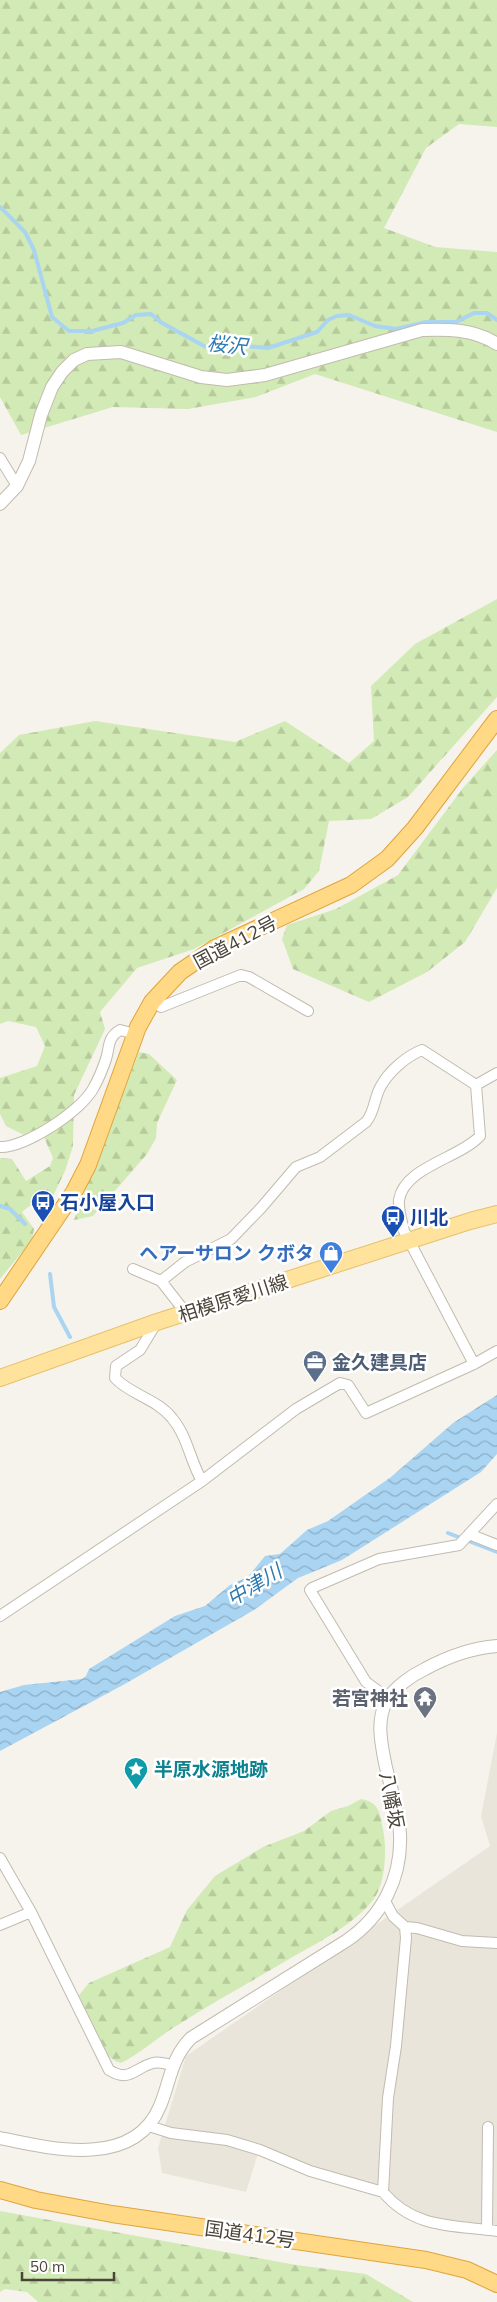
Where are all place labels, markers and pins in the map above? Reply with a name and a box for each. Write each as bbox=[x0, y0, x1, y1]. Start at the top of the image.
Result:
bus stop icon: 石小屋入口 bbox=[30, 1189, 56, 1223]
place label: 石小屋入口 bbox=[60, 1190, 155, 1214]
bus stop icon: 川北 bbox=[380, 1204, 406, 1238]
place label: 川北 bbox=[410, 1205, 448, 1229]
shop icon: ヘアーサロン クボタ bbox=[318, 1240, 344, 1274]
place label: ヘアーサロン クボタ bbox=[139, 1241, 314, 1265]
office icon: 金久建具店 bbox=[302, 1349, 328, 1383]
place label: 金久建具店 bbox=[332, 1350, 427, 1374]
temple icon: 若宮神社 bbox=[412, 1685, 438, 1719]
place label: 若宮神社 bbox=[332, 1686, 408, 1710]
place icon: 半原水源地跡 bbox=[123, 1756, 149, 1790]
place label: 半原水源地跡 bbox=[154, 1757, 268, 1781]

